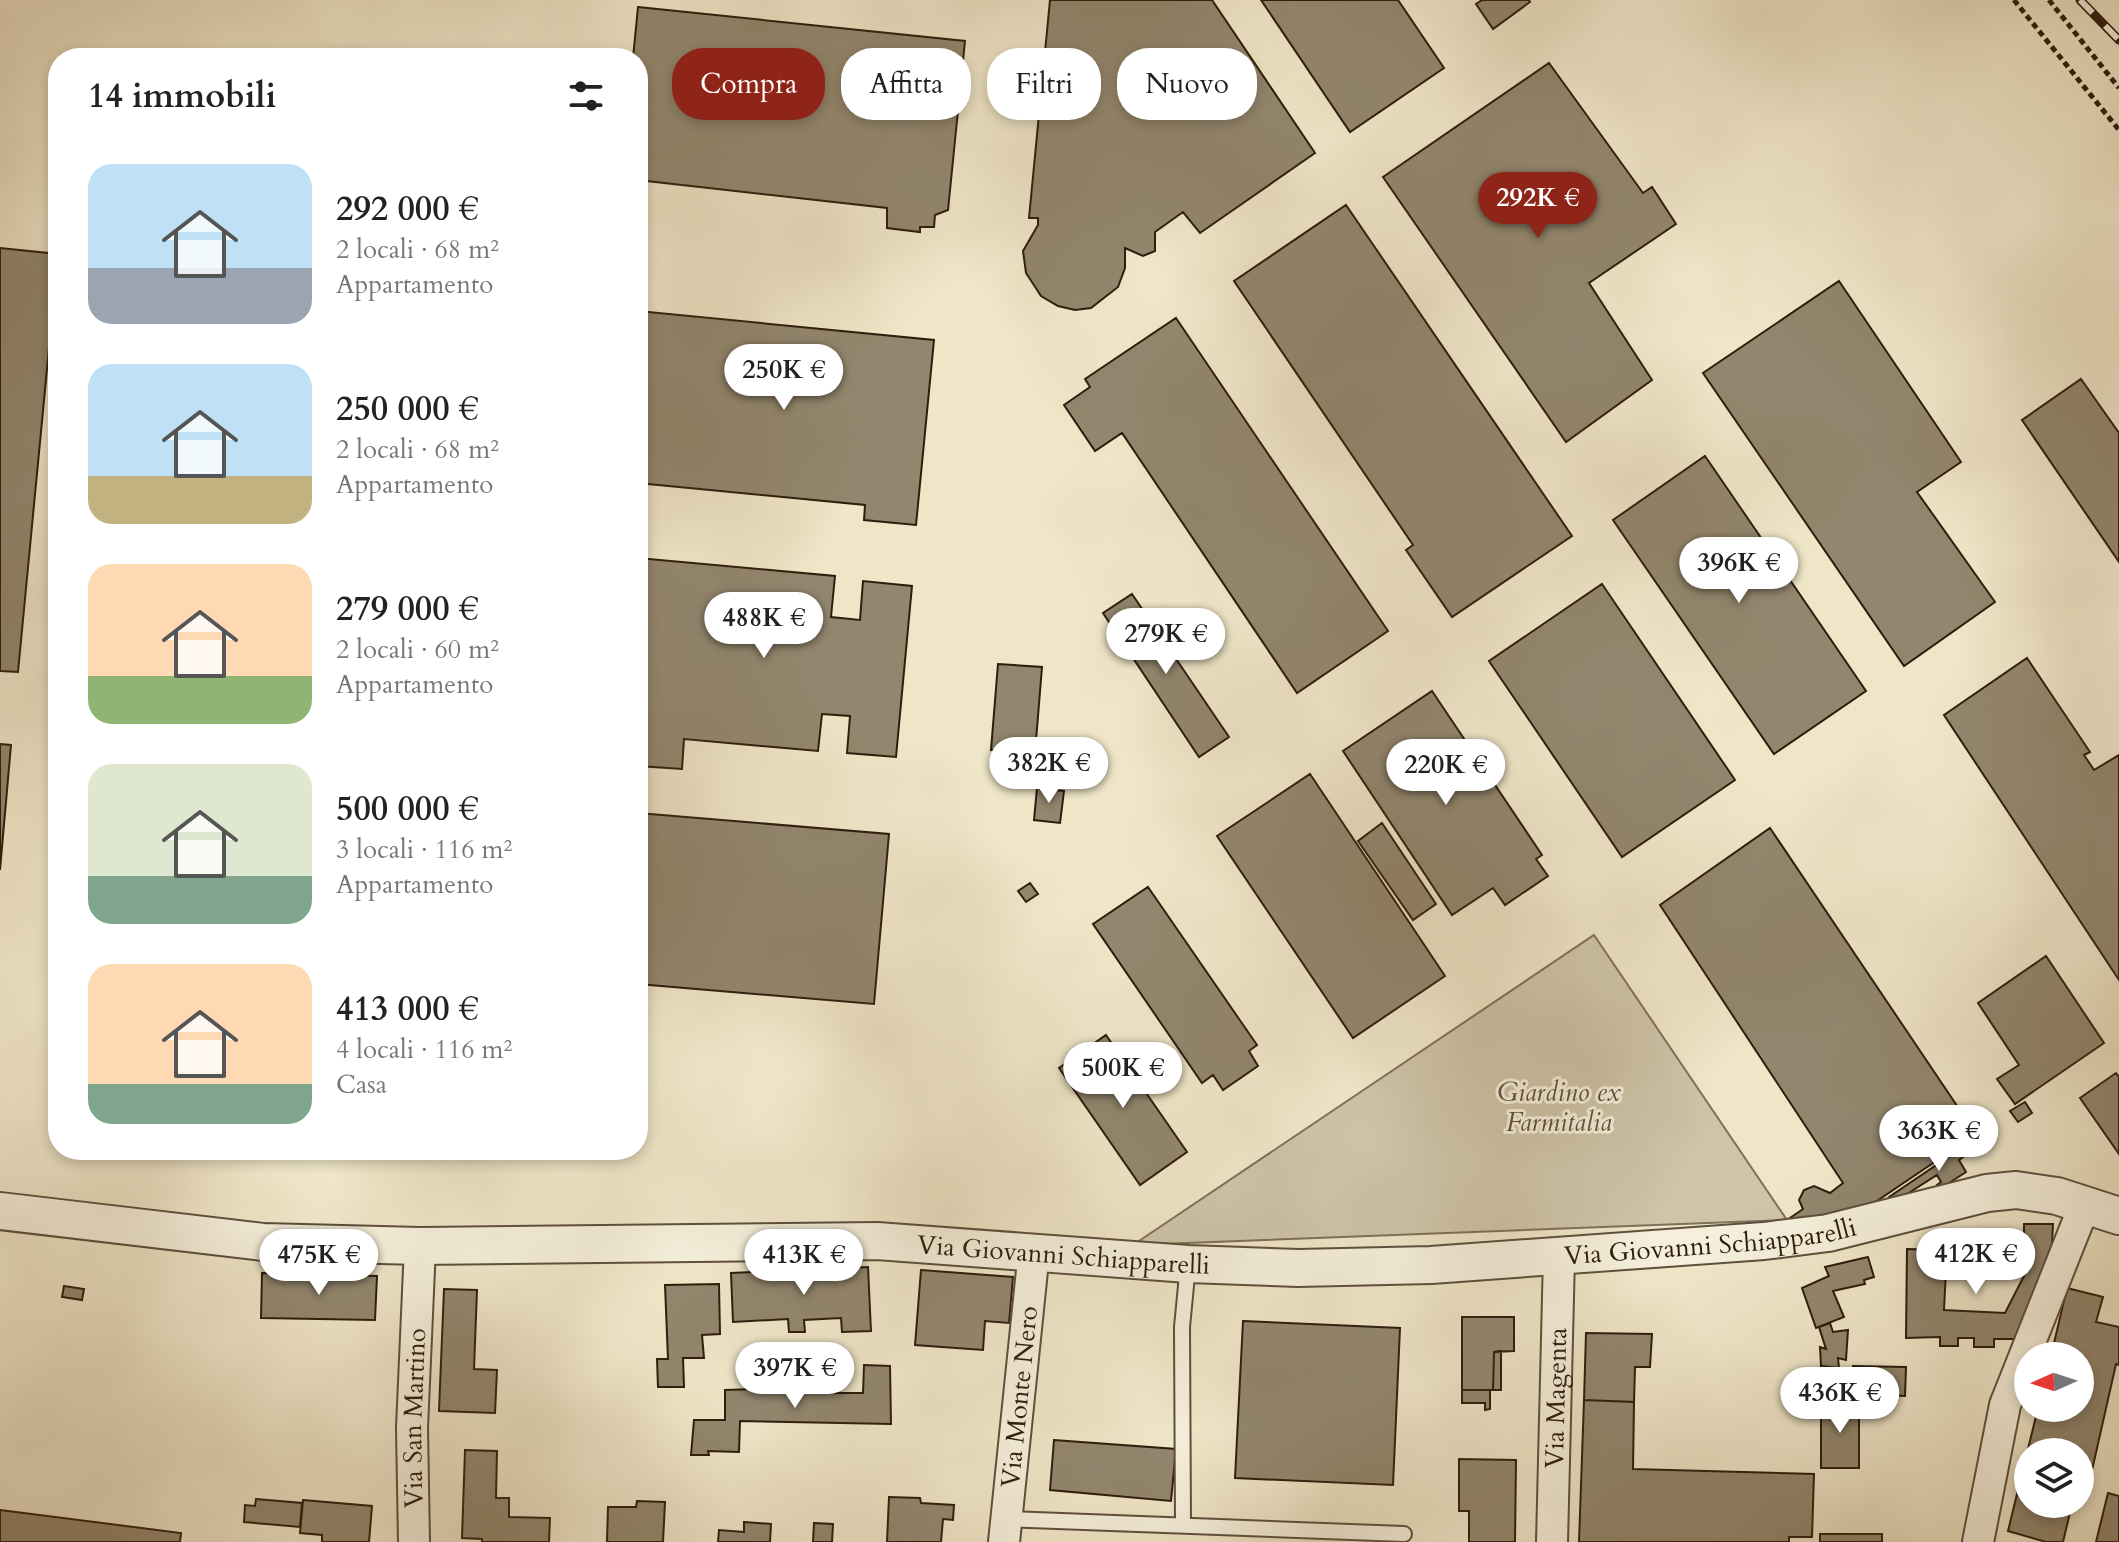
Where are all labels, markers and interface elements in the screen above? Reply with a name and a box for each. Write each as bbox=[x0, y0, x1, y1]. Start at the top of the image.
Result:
chip: Compra bbox=[672, 48, 825, 120]
chip: Affitta bbox=[841, 48, 971, 120]
chip: Filtri bbox=[987, 48, 1101, 120]
chip: Nuovo bbox=[1117, 48, 1257, 120]
text: 14 immobili bbox=[88, 73, 276, 119]
icon: filters bbox=[564, 74, 608, 118]
pin: 292K € bbox=[1473, 172, 1603, 240]
text: 292K € bbox=[1496, 180, 1580, 215]
text: 292 000 € bbox=[336, 186, 479, 232]
icon: home bbox=[152, 196, 248, 292]
text: 2 locali · 68 m² bbox=[336, 232, 499, 267]
text: Appartamento bbox=[336, 267, 493, 302]
pin: 250K € bbox=[719, 344, 849, 412]
text: 250K € bbox=[742, 352, 826, 387]
text: 250 000 € bbox=[336, 386, 479, 432]
icon: home bbox=[152, 396, 248, 492]
text: 2 locali · 68 m² bbox=[336, 432, 499, 467]
text: Appartamento bbox=[336, 467, 493, 502]
pin: 396K € bbox=[1674, 537, 1804, 605]
text: 396K € bbox=[1697, 545, 1781, 580]
text: 279 000 € bbox=[336, 586, 479, 632]
pin: 488K € bbox=[699, 592, 829, 660]
icon: home bbox=[152, 596, 248, 692]
text: 488K € bbox=[722, 600, 806, 635]
pin: 279K € bbox=[1101, 608, 1231, 676]
text: 279K € bbox=[1124, 616, 1208, 651]
text: 2 locali · 60 m² bbox=[336, 632, 499, 667]
text: Appartamento bbox=[336, 667, 493, 702]
pin: 382K € bbox=[984, 737, 1114, 805]
pin: 220K € bbox=[1381, 739, 1511, 807]
text: 382K € bbox=[1007, 745, 1091, 780]
text: 220K € bbox=[1404, 747, 1488, 782]
text: 500 000 € bbox=[336, 786, 479, 832]
icon: home bbox=[152, 796, 248, 892]
text: 3 locali · 116 m² bbox=[336, 832, 512, 867]
text: Appartamento bbox=[336, 867, 493, 902]
text: 413 000 € bbox=[336, 986, 479, 1032]
icon: home bbox=[152, 996, 248, 1092]
text: 4 locali · 116 m² bbox=[336, 1032, 512, 1067]
pin: 500K € bbox=[1058, 1042, 1188, 1110]
text: 500K € bbox=[1081, 1050, 1165, 1085]
text: Casa bbox=[336, 1067, 387, 1102]
park label: Giardino ex Farmitalia bbox=[1497, 1075, 1621, 1140]
pin: 363K € bbox=[1874, 1105, 2004, 1173]
text: 363K € bbox=[1897, 1113, 1981, 1148]
street label: Via Giovanni Schiapparelli bbox=[1563, 1209, 1860, 1273]
street label: Via Giovanni Schiapparelli bbox=[916, 1227, 1211, 1282]
pin: 412K € bbox=[1911, 1228, 2041, 1296]
pin: 475K € bbox=[254, 1229, 384, 1297]
pin: 413K € bbox=[739, 1229, 869, 1297]
text: 412K € bbox=[1934, 1236, 2018, 1271]
text: 475K € bbox=[277, 1237, 361, 1272]
text: 413K € bbox=[762, 1237, 846, 1272]
street label: Via Monte Nero bbox=[992, 1304, 1046, 1489]
street label: Via San Martino bbox=[394, 1327, 434, 1508]
street label: Via Magenta bbox=[1536, 1327, 1575, 1469]
pin: 397K € bbox=[730, 1342, 860, 1410]
north arrow bbox=[2014, 1342, 2094, 1422]
map controls bbox=[2014, 1342, 2094, 1518]
text: 397K € bbox=[753, 1350, 837, 1385]
pin: 436K € bbox=[1775, 1367, 1905, 1435]
text: 436K € bbox=[1798, 1375, 1882, 1410]
button: layers bbox=[2014, 1438, 2094, 1518]

